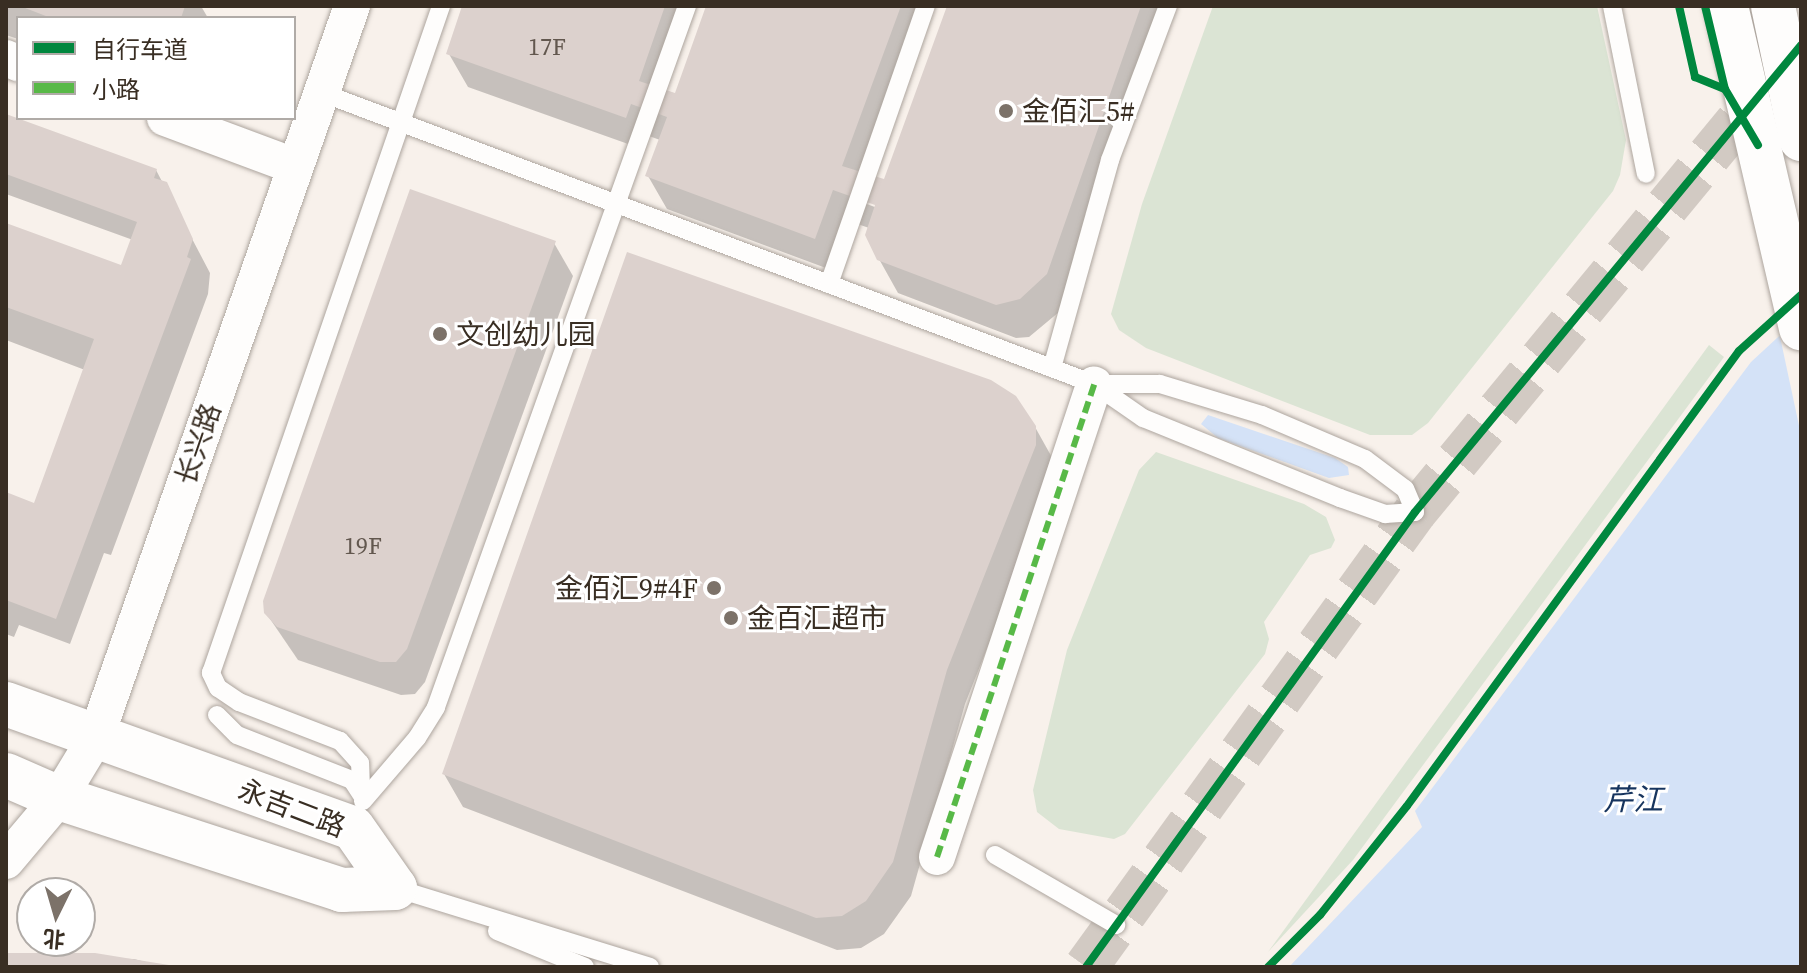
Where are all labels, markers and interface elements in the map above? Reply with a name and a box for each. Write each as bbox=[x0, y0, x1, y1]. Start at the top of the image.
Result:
legend bbox=[16, 16, 296, 120]
text: 自行车道 bbox=[92, 33, 188, 66]
house number: 17F bbox=[528, 33, 566, 61]
text: 小路 bbox=[92, 73, 140, 106]
place label: 金佰汇5# bbox=[1022, 94, 1135, 128]
marker: 金佰汇5# bbox=[997, 102, 1015, 120]
place label: 文创幼儿园 bbox=[456, 317, 596, 351]
marker: 文创幼儿园 bbox=[431, 325, 449, 343]
street label: 长兴路 bbox=[168, 399, 228, 489]
house number: 19F bbox=[344, 532, 382, 560]
place label: 金佰汇9#4F bbox=[555, 571, 698, 605]
marker: 金佰汇9#4F bbox=[705, 579, 723, 597]
place label: 金百汇超市 bbox=[747, 601, 887, 635]
marker: 金百汇超市 bbox=[722, 609, 740, 627]
street label: 永吉二路 bbox=[234, 772, 350, 844]
water label: 芹江 bbox=[1603, 782, 1663, 818]
north arrow bbox=[16, 877, 96, 957]
text: 北 bbox=[42, 923, 66, 955]

